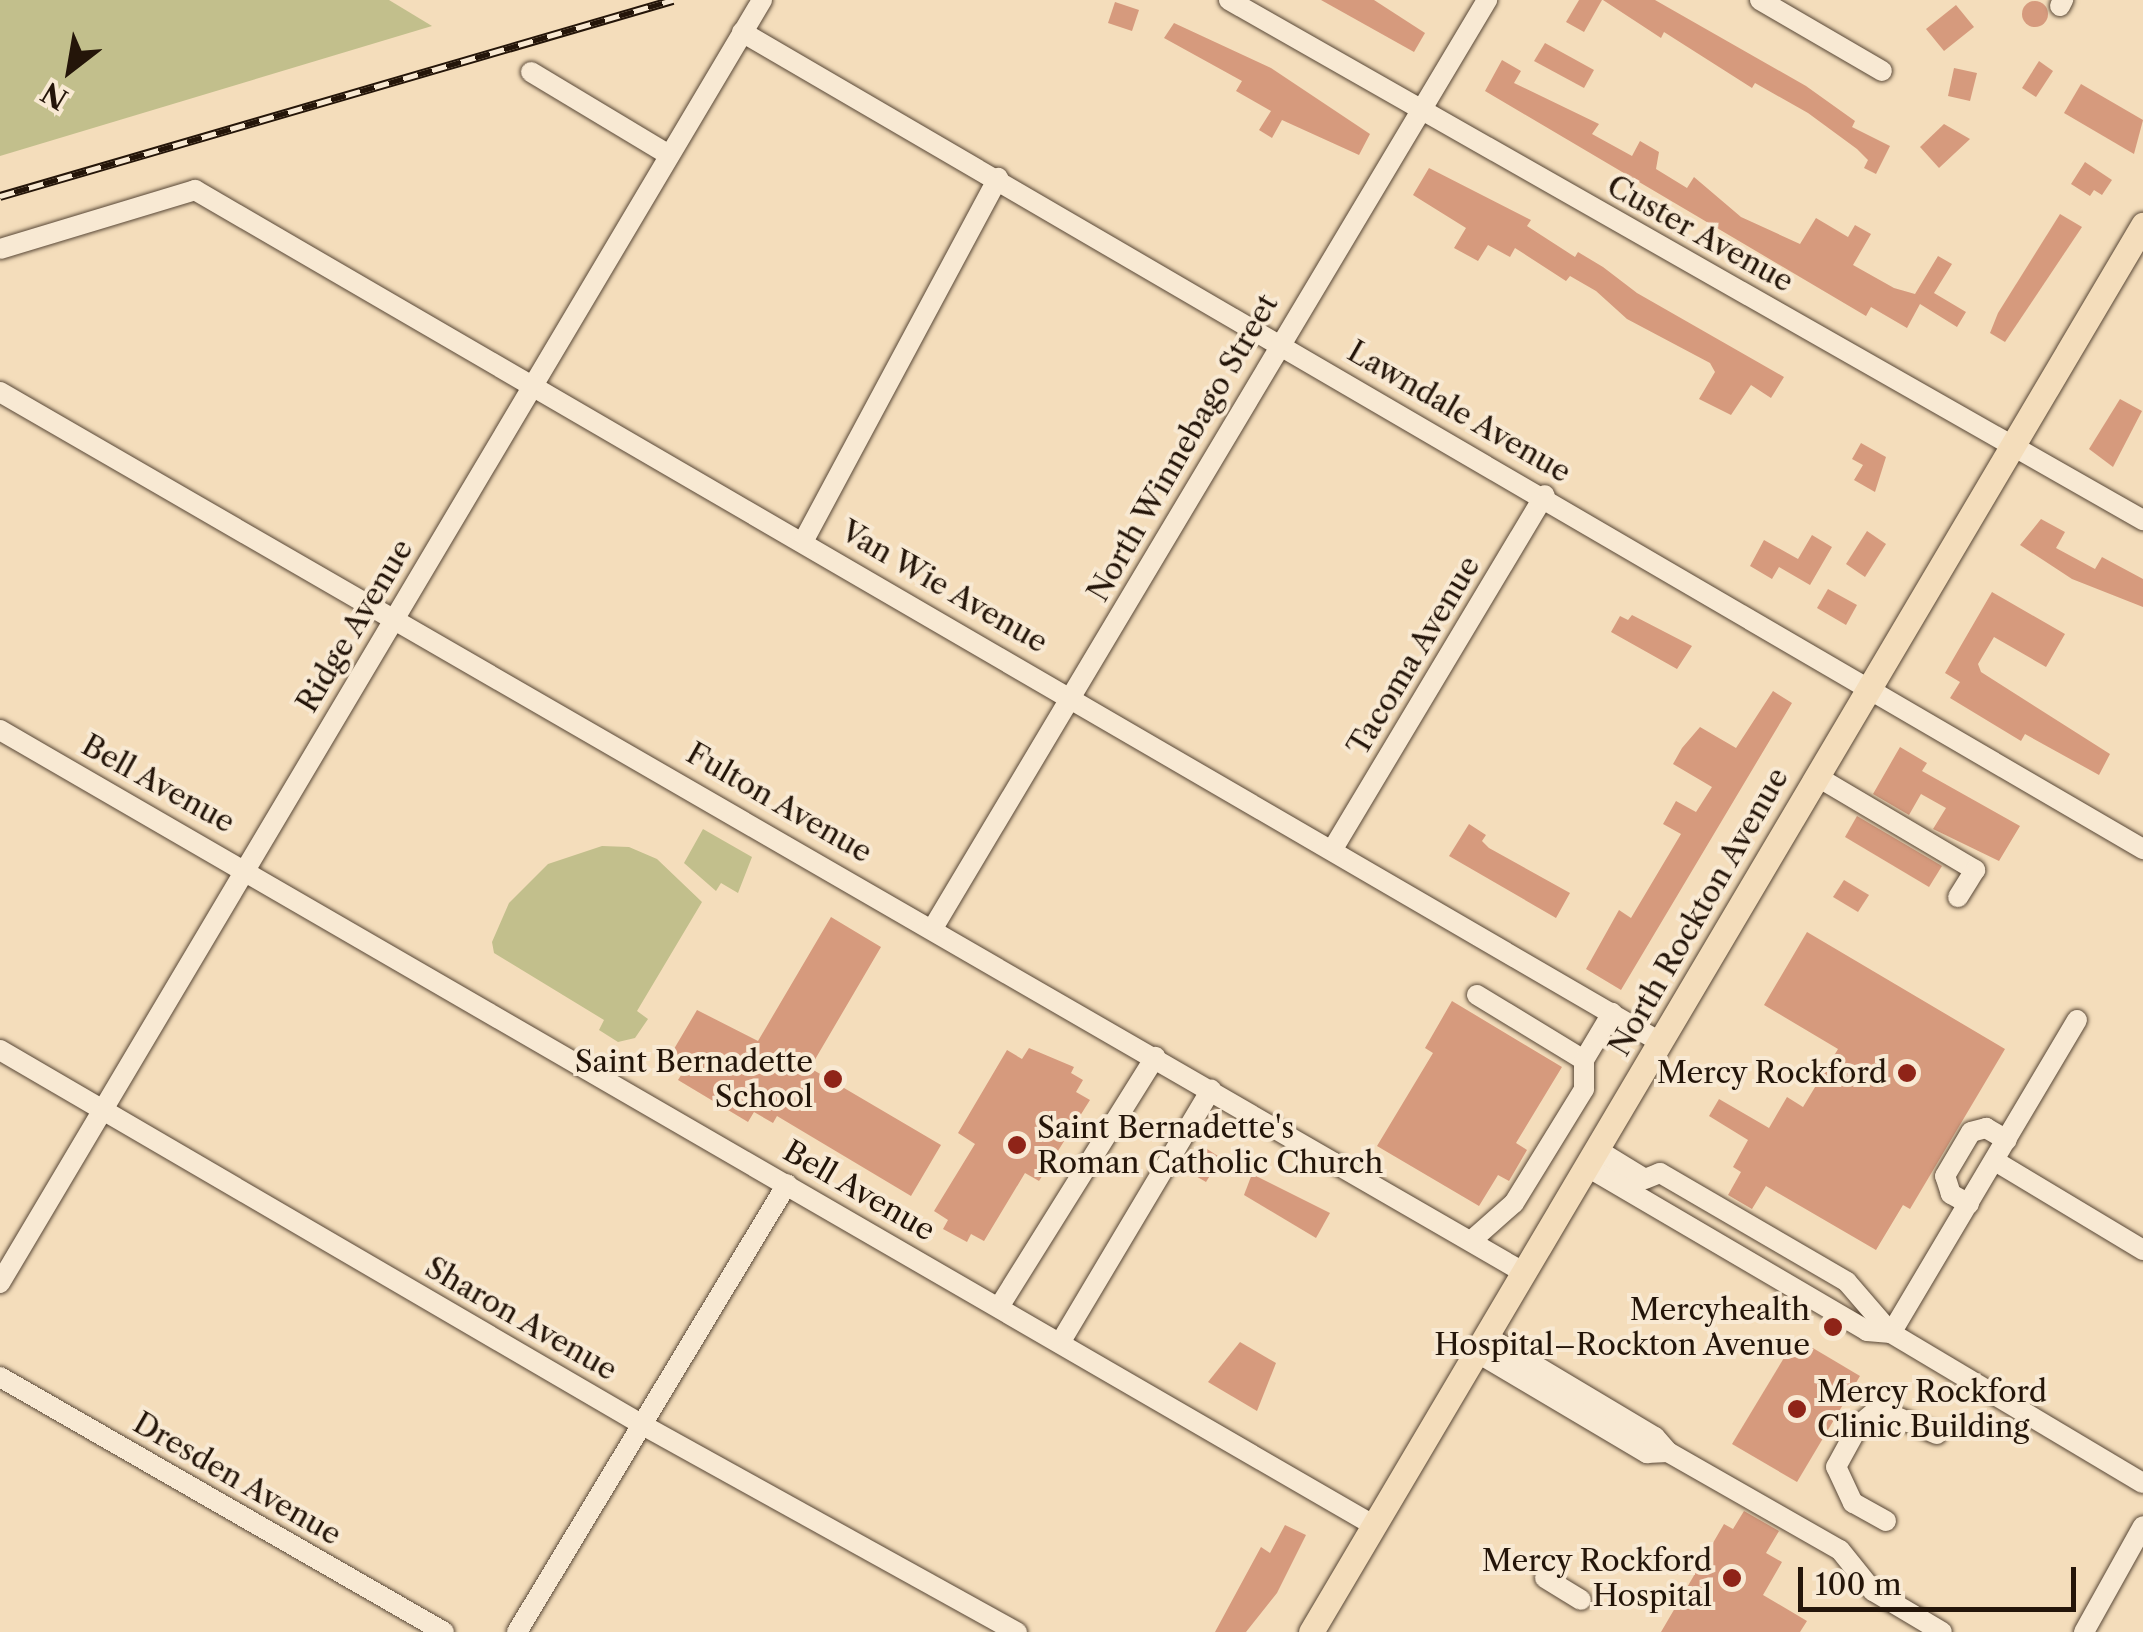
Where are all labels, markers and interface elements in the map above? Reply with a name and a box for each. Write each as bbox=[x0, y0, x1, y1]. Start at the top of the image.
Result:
north arrow bbox=[20, 20, 120, 120]
text: N bbox=[35, 75, 74, 117]
street label: Custer Avenue bbox=[1600, 168, 1800, 300]
street label: North Winnebago Street bbox=[1080, 288, 1286, 608]
street label: Lawndale Avenue bbox=[1341, 333, 1577, 491]
street label: Van Wie Avenue bbox=[833, 513, 1055, 661]
street label: Ridge Avenue bbox=[289, 533, 421, 719]
street label: Tacoma Avenue bbox=[1340, 549, 1488, 763]
street label: Bell Avenue bbox=[75, 727, 241, 841]
street label: Fulton Avenue bbox=[679, 735, 879, 871]
street label: North Rockton Avenue bbox=[1601, 761, 1797, 1063]
place label: Saint Bernadette School bbox=[575, 1044, 813, 1114]
place label: Mercy Rockford bbox=[1656, 1055, 1887, 1091]
marker: Mercy Rockford bbox=[1896, 1062, 1918, 1084]
marker: Saint Bernadette School bbox=[822, 1068, 844, 1090]
place label: Saint Bernadette's Roman Catholic Church bbox=[1037, 1110, 1383, 1180]
street label: Bell Avenue bbox=[776, 1133, 942, 1249]
marker: Saint Bernadette's Roman Catholic Church bbox=[1006, 1134, 1028, 1156]
street label: Sharon Avenue bbox=[418, 1249, 624, 1389]
place label: Mercyhealth Hospital–Rockton Avenue bbox=[1433, 1292, 1810, 1362]
marker: Mercyhealth Hospital–Rockton Avenue bbox=[1820, 1314, 1846, 1340]
place label: Mercy Rockford Clinic Building bbox=[1817, 1374, 2048, 1444]
marker: Mercy Rockford Clinic Building bbox=[1786, 1398, 1808, 1420]
street label: Dresden Avenue bbox=[126, 1405, 348, 1553]
place label: Mercy Rockford Hospital bbox=[1481, 1543, 1712, 1614]
scale bar bbox=[1803, 1547, 2080, 1609]
text: 100 m bbox=[1815, 1566, 1902, 1603]
marker: Mercy Rockford Hospital bbox=[1721, 1567, 1743, 1589]

